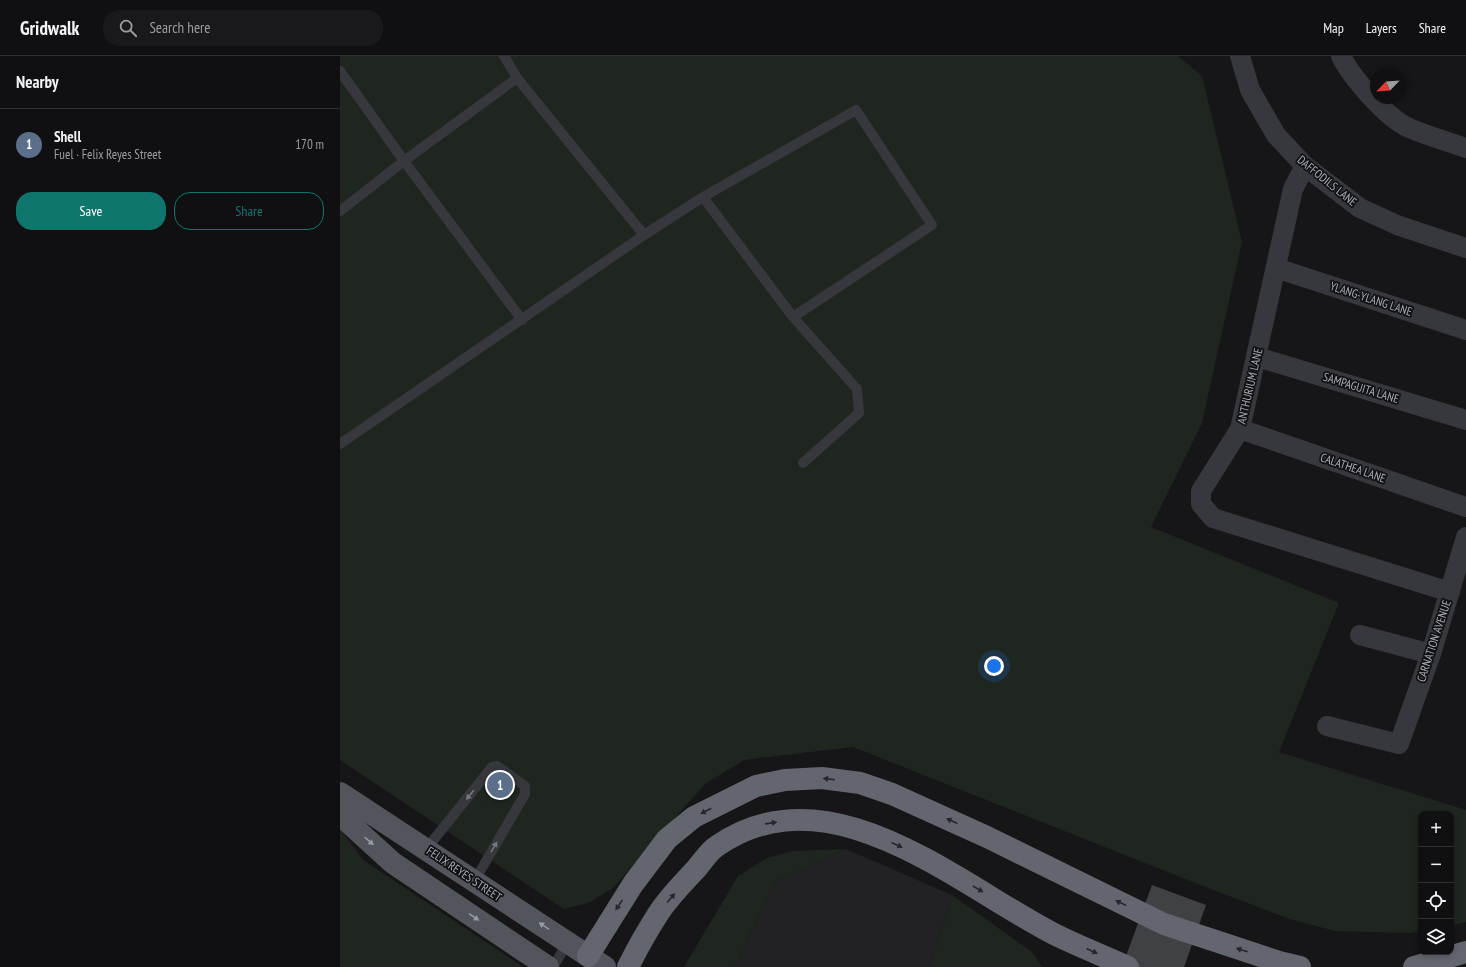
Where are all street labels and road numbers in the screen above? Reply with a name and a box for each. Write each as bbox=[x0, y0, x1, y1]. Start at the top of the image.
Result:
street label: DAFFODILS LANE bbox=[1294, 152, 1360, 209]
street label: YLANG-YLANG LANE bbox=[1328, 278, 1414, 319]
street label: ANTHURIUM LANE bbox=[1233, 346, 1266, 425]
street label: SAMPAGUITA LANE bbox=[1321, 369, 1401, 406]
street label: CALATHEA LANE bbox=[1319, 449, 1388, 486]
street label: CARNATION AVENUE bbox=[1413, 598, 1454, 684]
street label: FELIX REYES STREET bbox=[424, 843, 505, 905]

